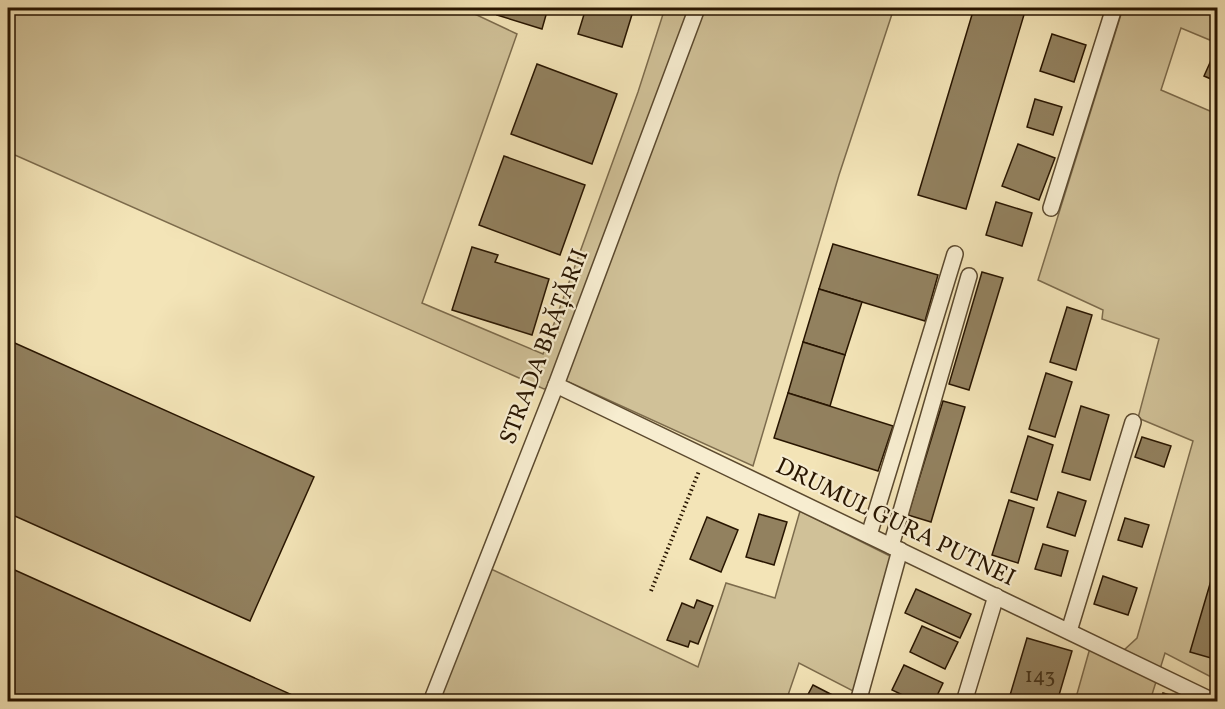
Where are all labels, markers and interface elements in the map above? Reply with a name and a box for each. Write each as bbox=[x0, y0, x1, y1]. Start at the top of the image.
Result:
street label: STRADA BRĂȚĂRII bbox=[492, 244, 598, 450]
street label: DRUMUL GURA PUTNEI bbox=[769, 450, 1021, 596]
house number: 143 bbox=[1025, 662, 1055, 691]

